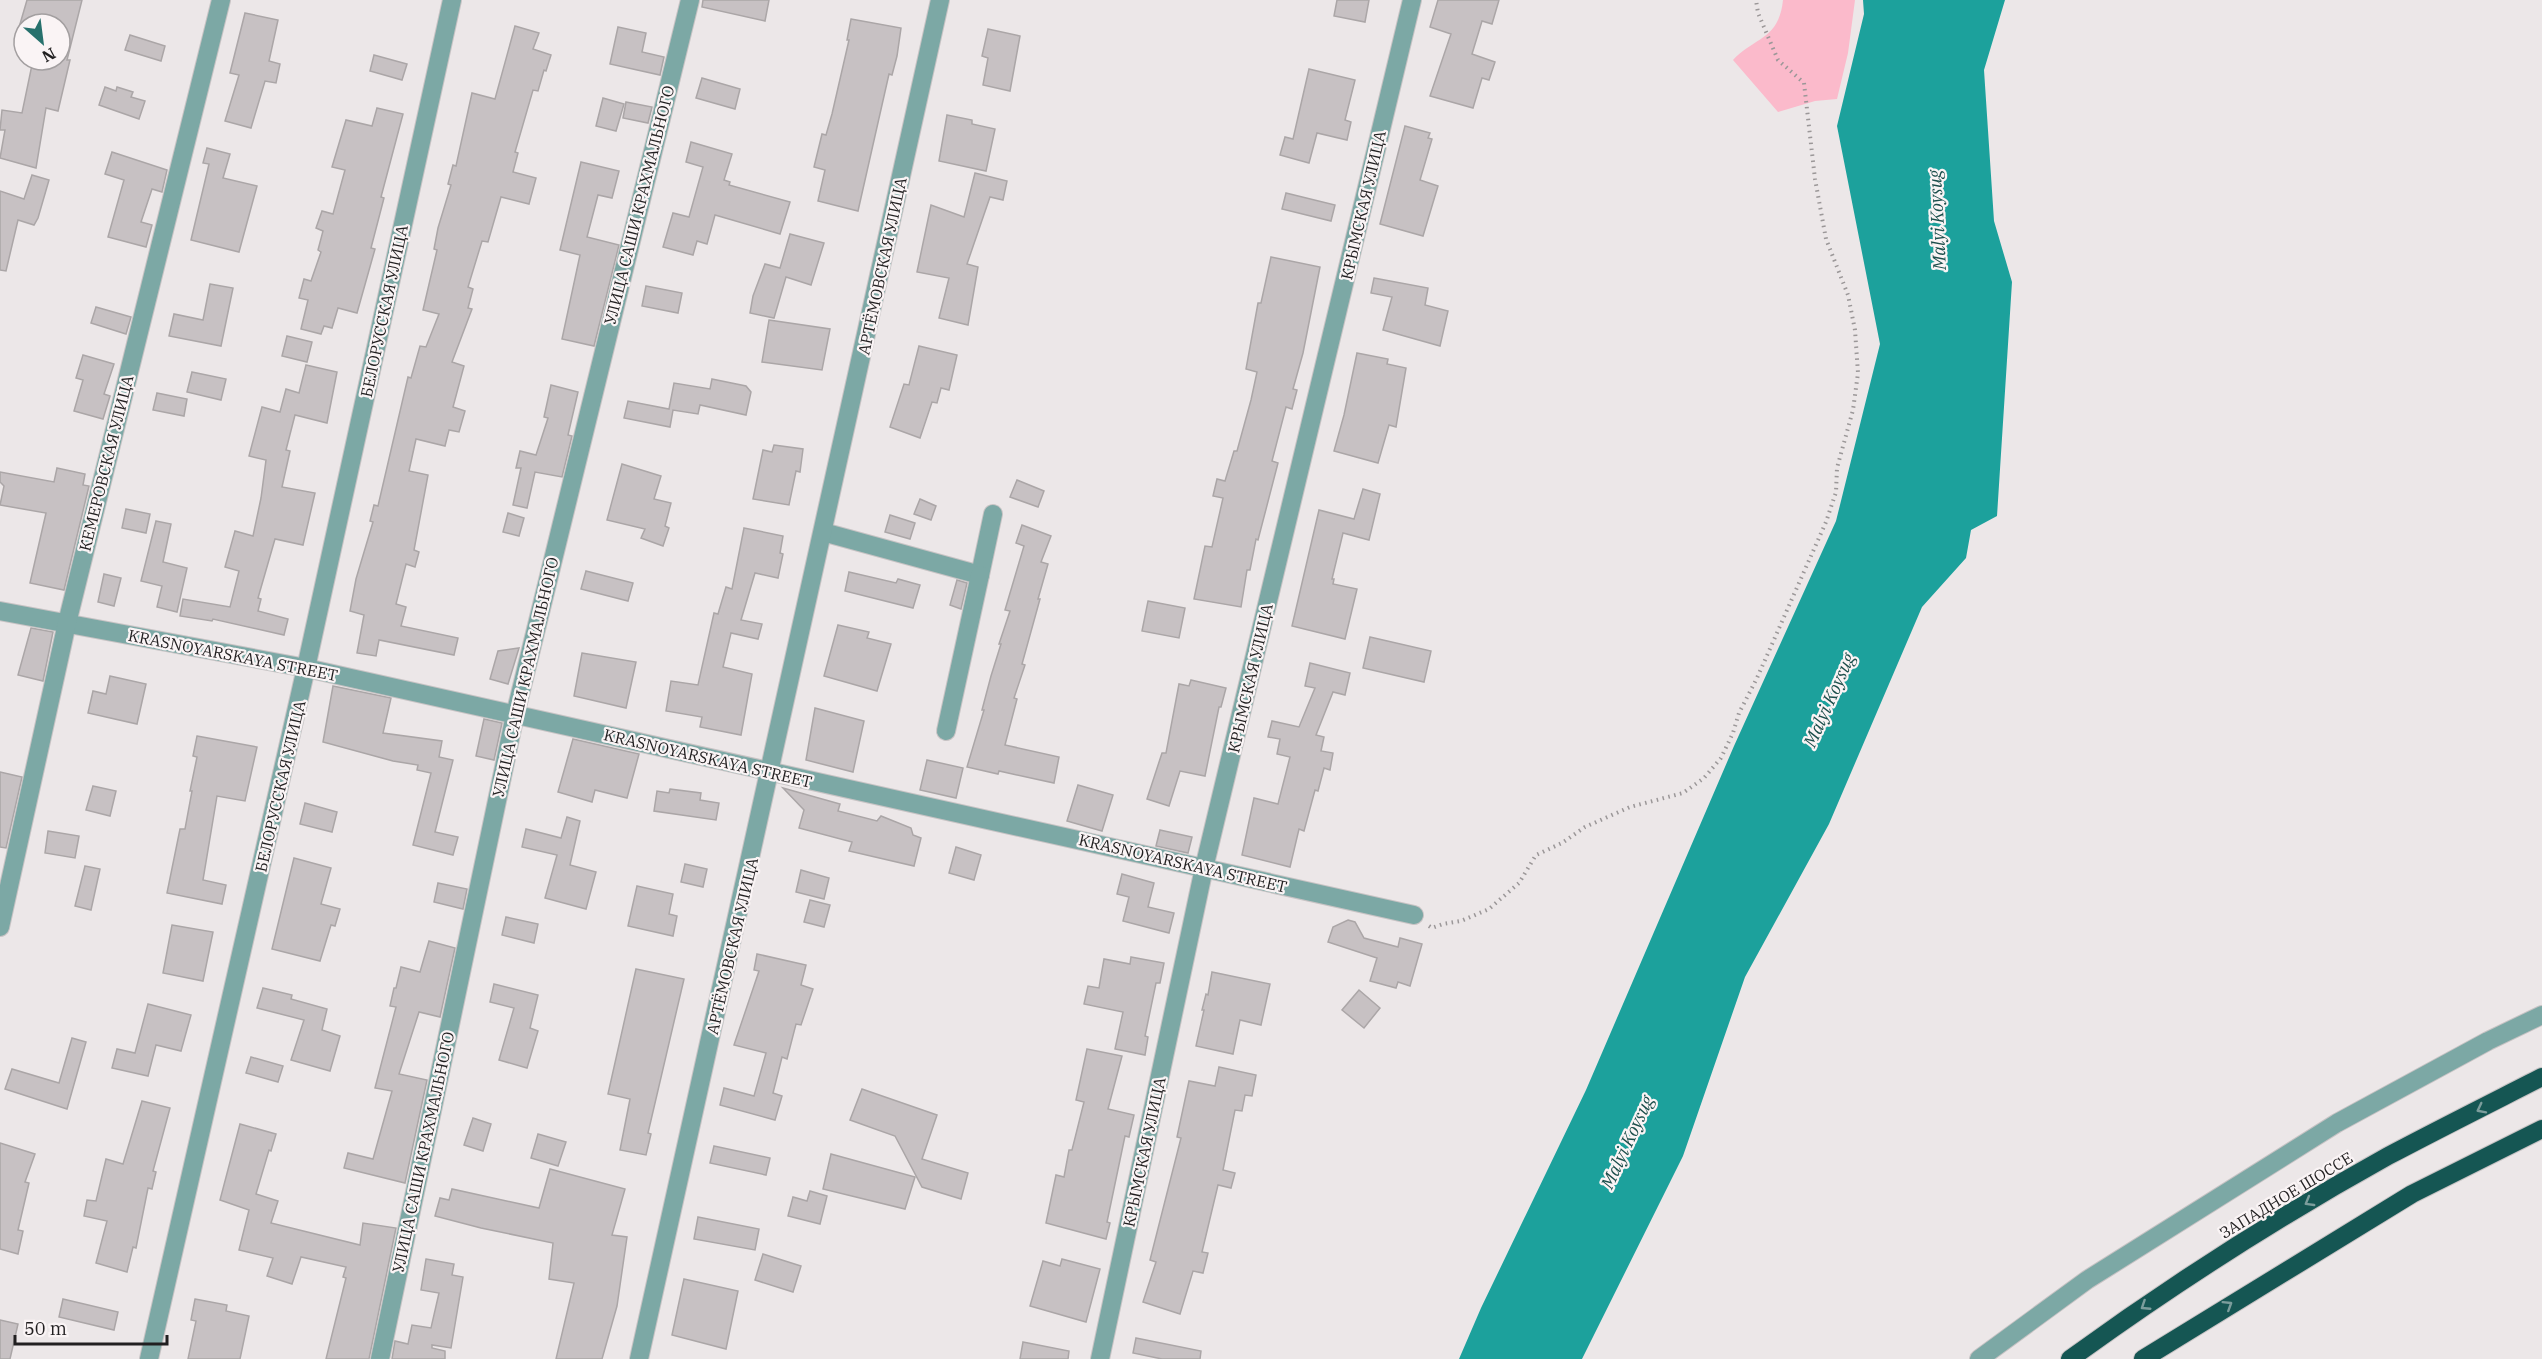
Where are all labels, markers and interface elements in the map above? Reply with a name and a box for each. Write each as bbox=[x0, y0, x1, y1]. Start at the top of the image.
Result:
north arrow bbox=[12, 12, 72, 72]
text: N bbox=[39, 43, 59, 67]
street label: УЛИЦА САШИ КРАХМАЛЬНОГО bbox=[600, 83, 678, 327]
street label: КРЫМСКАЯ УЛИЦА bbox=[1336, 128, 1390, 282]
water label: Malyi Koysug bbox=[1923, 169, 1951, 272]
street label: АРТЁМОВСКАЯ УЛИЦА bbox=[853, 175, 911, 357]
street label: БЕЛОРУССКАЯ УЛИЦА bbox=[356, 223, 412, 399]
street label: КЕМЕРОВСКАЯ УЛИЦА bbox=[74, 373, 138, 553]
street label: УЛИЦА САШИ КРАХМАЛЬНОГО bbox=[488, 555, 562, 799]
street label: КРЫМСКАЯ УЛИЦА bbox=[1223, 601, 1277, 755]
street label: KRASNOYARSKAYA STREET bbox=[126, 625, 340, 685]
water label: Malyi Koysug bbox=[1798, 649, 1860, 751]
street label: БЕЛОРУССКАЯ УЛИЦА bbox=[251, 698, 309, 874]
street label: KRASNOYARSKAYA STREET bbox=[602, 724, 814, 792]
street label: KRASNOYARSKAYA STREET bbox=[1077, 829, 1289, 897]
street label: АРТЁМОВСКАЯ УЛИЦА bbox=[702, 856, 762, 1036]
street label: УЛИЦА САШИ КРАХМАЛЬНОГО bbox=[388, 1030, 458, 1274]
street label: КРЫМСКАЯ УЛИЦА bbox=[1118, 1075, 1170, 1229]
water label: Malyi Koysug bbox=[1595, 1091, 1659, 1193]
one-way arrow bbox=[2476, 1102, 2487, 1113]
street label: ЗАПАДНОЕ ШОССЕ bbox=[2216, 1147, 2356, 1243]
one-way arrow bbox=[2305, 1194, 2315, 1206]
one-way arrow bbox=[2140, 1299, 2151, 1310]
one-way arrow bbox=[2222, 1301, 2232, 1313]
scale bar bbox=[15, 1308, 166, 1346]
text: 50 m bbox=[24, 1317, 67, 1340]

